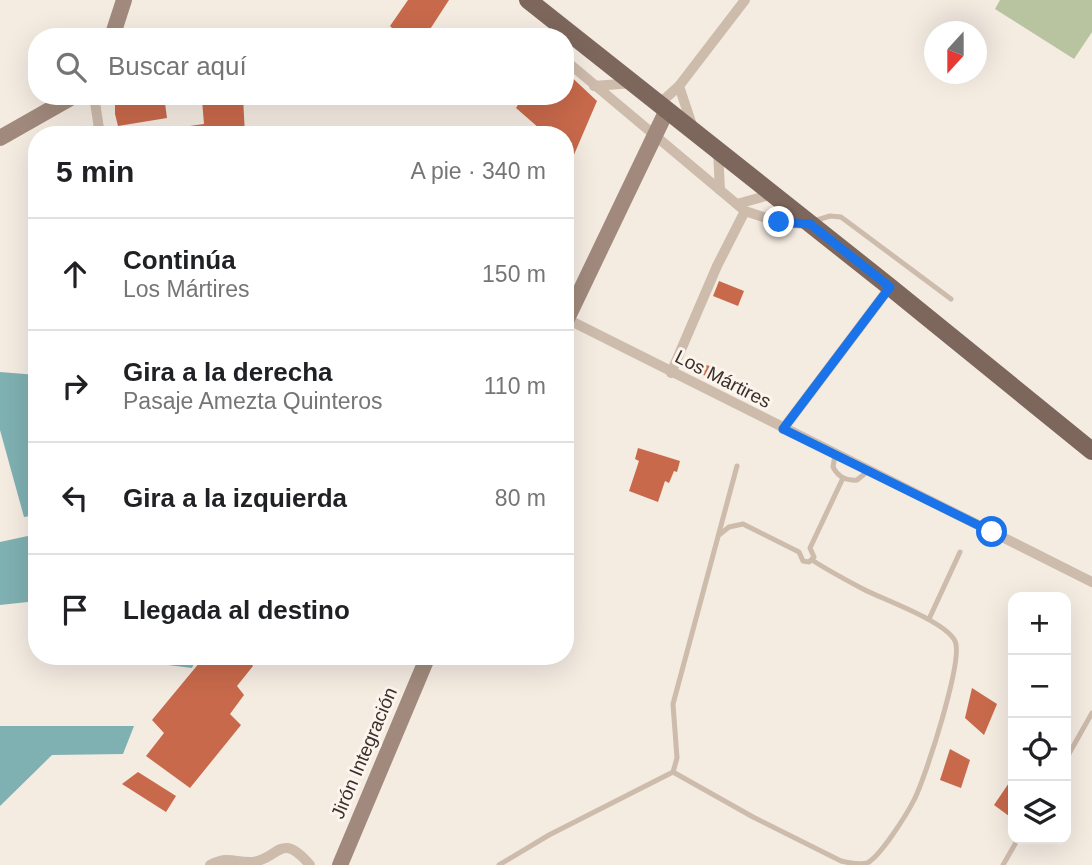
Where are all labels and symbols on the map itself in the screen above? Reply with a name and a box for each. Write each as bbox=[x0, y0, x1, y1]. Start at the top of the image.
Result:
north arrow bbox=[924, 21, 987, 84]
route end bbox=[763, 206, 794, 237]
street label: Los Mártires bbox=[672, 346, 774, 412]
route start bbox=[976, 516, 1007, 547]
street label: Jirón Integración bbox=[327, 684, 401, 822]

